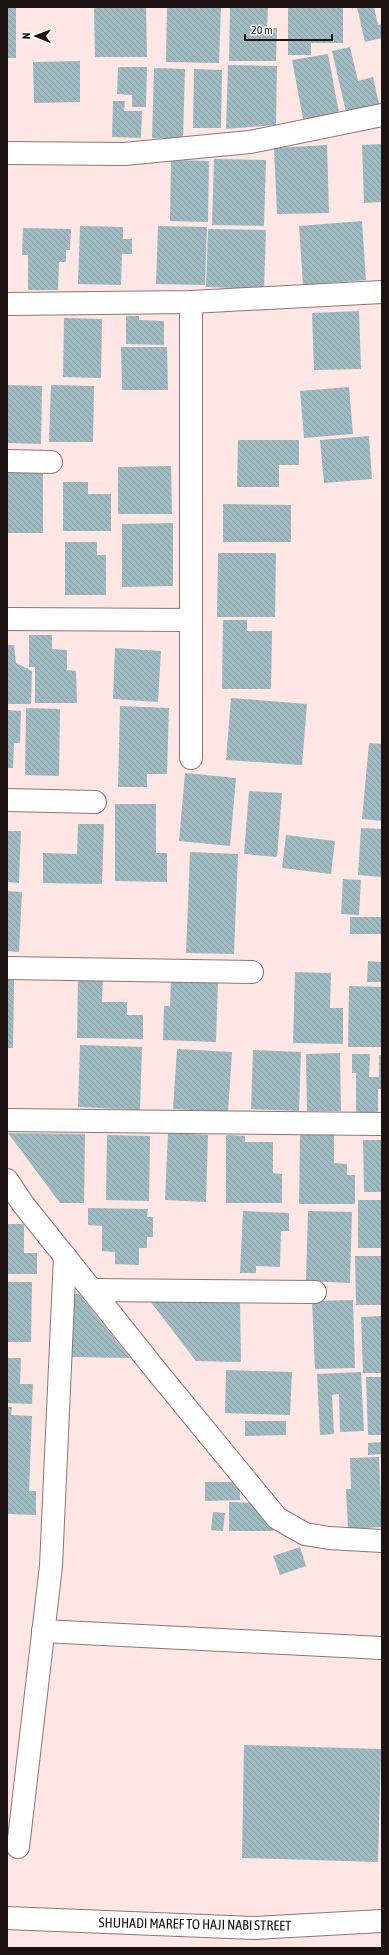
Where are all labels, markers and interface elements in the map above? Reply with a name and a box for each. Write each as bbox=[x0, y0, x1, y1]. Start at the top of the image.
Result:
north arrow bbox=[16, 16, 56, 56]
scale bar bbox=[245, 16, 332, 42]
text: 20 m bbox=[251, 23, 273, 37]
text: N bbox=[20, 32, 32, 39]
street label: SHUHADI MAREF TO HAJI NABI STREET bbox=[99, 1914, 291, 1934]

